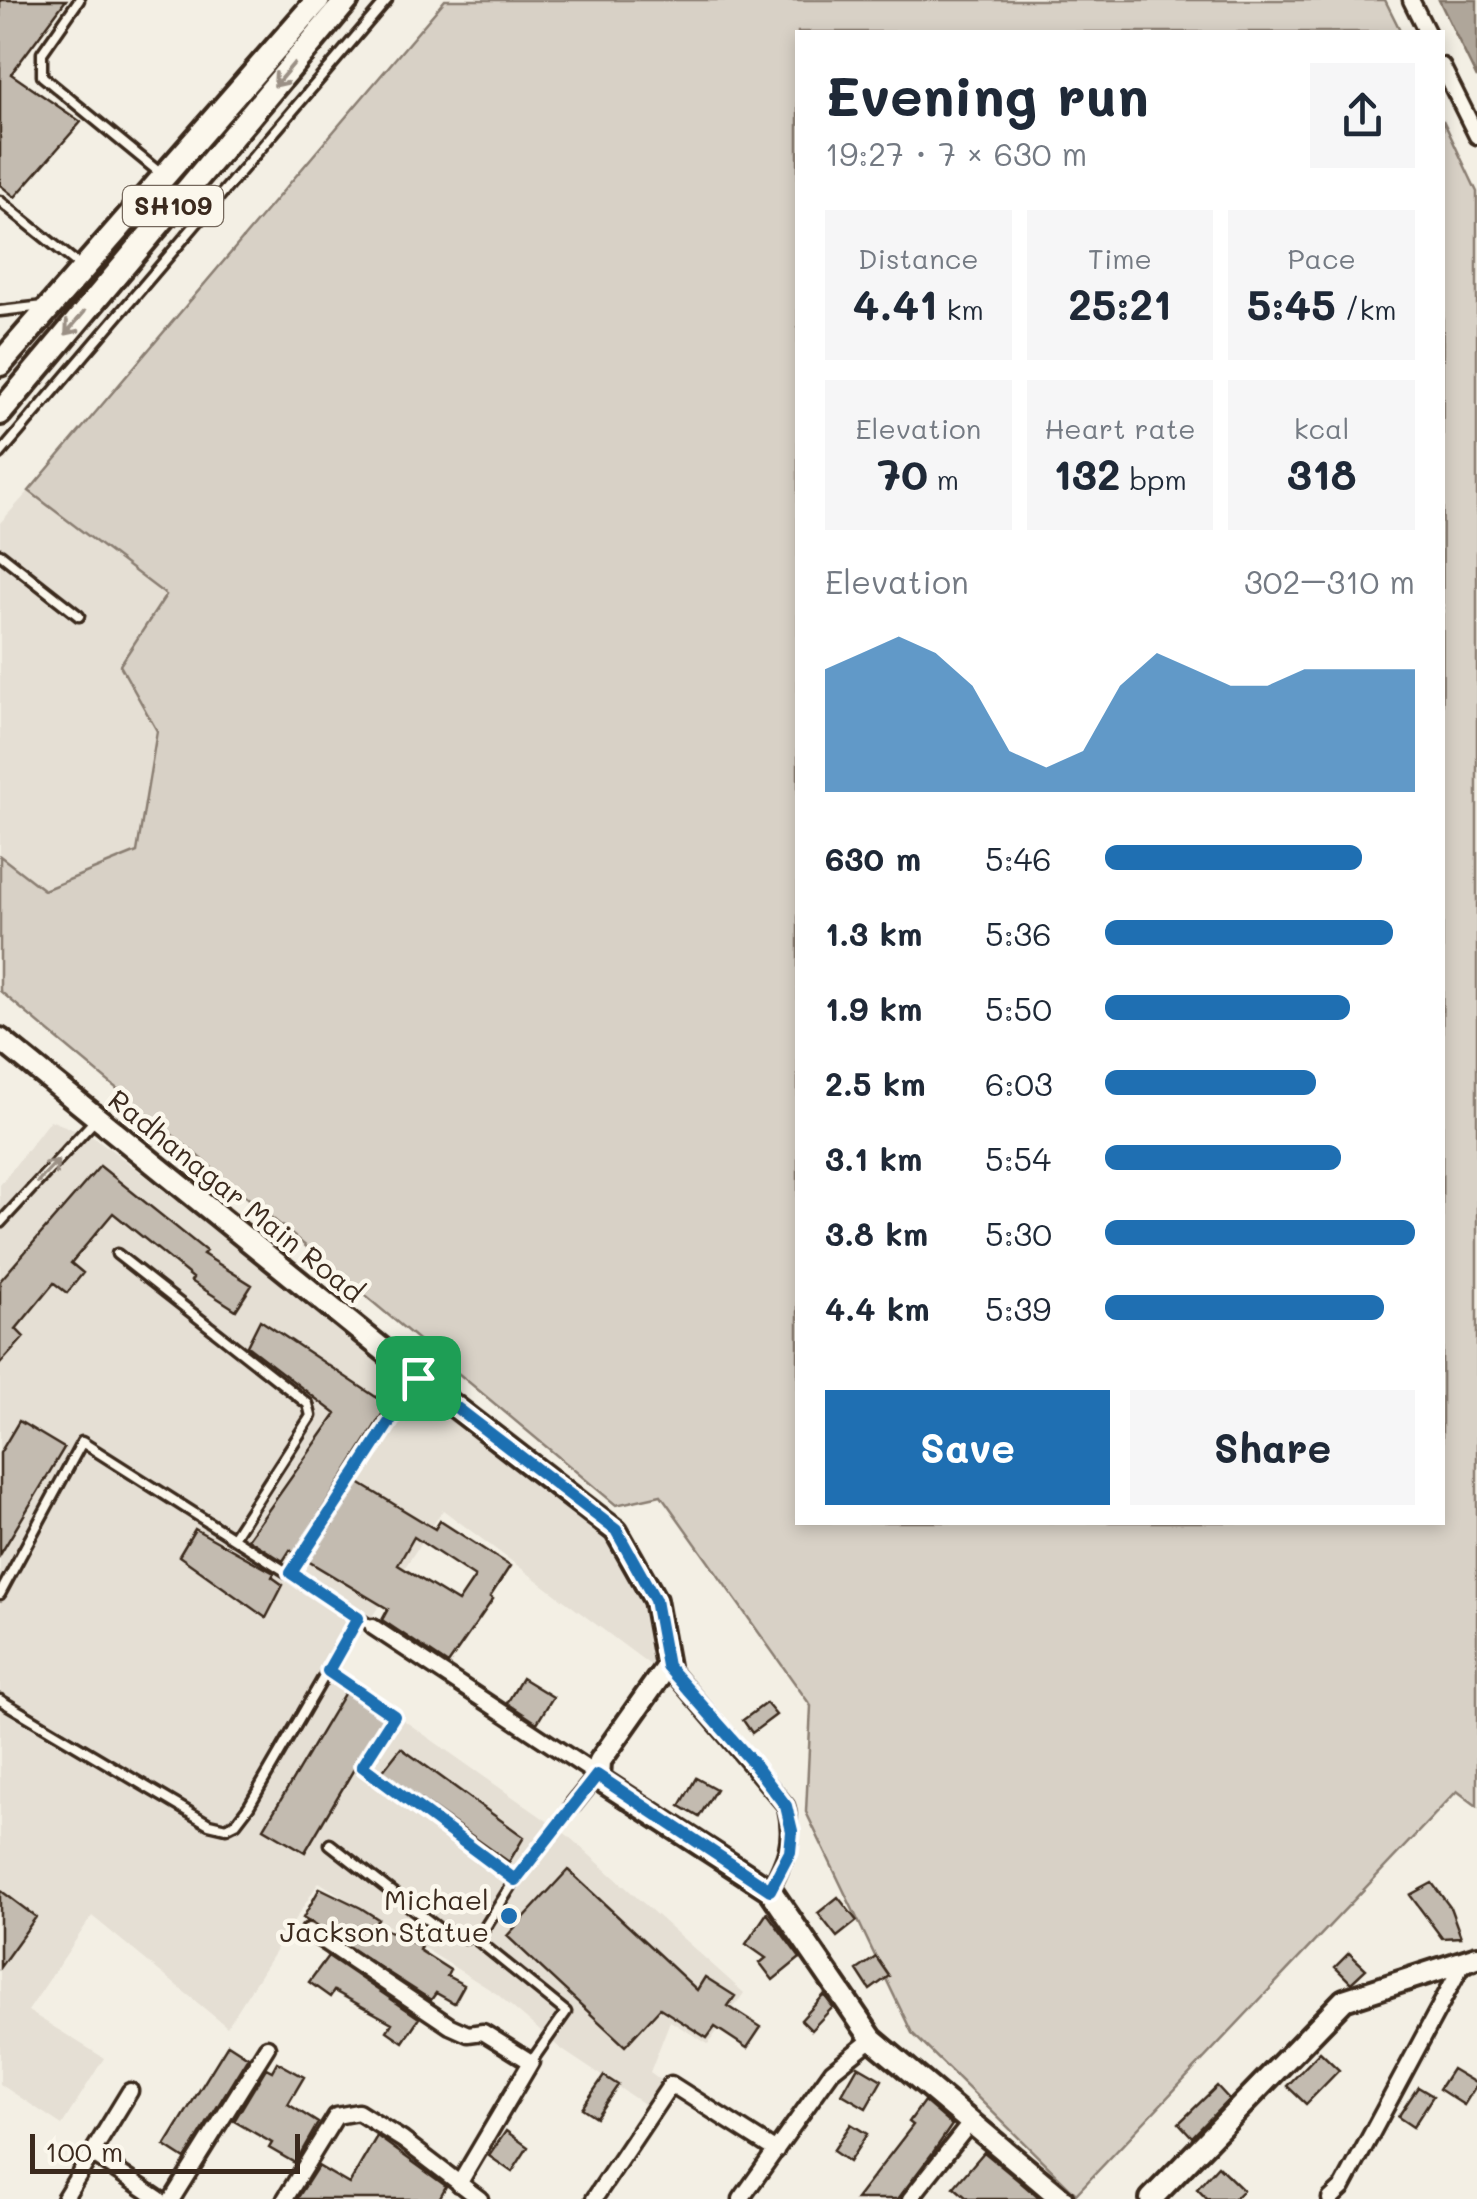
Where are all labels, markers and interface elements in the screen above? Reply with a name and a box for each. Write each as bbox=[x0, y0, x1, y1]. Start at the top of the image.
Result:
text: Evening run bbox=[825, 58, 1149, 130]
one-way arrow bbox=[273, 61, 295, 87]
button: share bbox=[1310, 63, 1415, 168]
text: 19:27 · 7 × 630 m bbox=[825, 132, 1087, 174]
road number: SH109 bbox=[123, 186, 223, 226]
text: Distance bbox=[858, 240, 979, 276]
text: Time bbox=[1088, 240, 1152, 276]
text: Pace bbox=[1287, 240, 1356, 276]
text: 4.41 bbox=[853, 276, 938, 331]
text: 25:21 bbox=[1068, 276, 1172, 331]
text: 5:45 bbox=[1247, 276, 1336, 331]
text: km bbox=[938, 291, 984, 327]
text: /km bbox=[1336, 291, 1397, 327]
one-way arrow bbox=[64, 310, 86, 336]
text: Elevation bbox=[855, 410, 981, 446]
text: Heart rate bbox=[1044, 410, 1196, 446]
text: kcal bbox=[1294, 410, 1350, 446]
text: 70 bbox=[877, 446, 928, 501]
text: 132 bbox=[1053, 446, 1120, 501]
text: 318 bbox=[1287, 446, 1357, 501]
text: m bbox=[928, 461, 959, 497]
text: bpm bbox=[1120, 461, 1187, 497]
text: Elevation bbox=[825, 560, 969, 602]
text: 302–310 m bbox=[1244, 560, 1415, 602]
text: 630 m bbox=[825, 837, 921, 879]
text: 5:46 bbox=[985, 837, 1052, 879]
text: 1.3 km bbox=[825, 912, 922, 954]
text: 5:36 bbox=[985, 912, 1052, 954]
text: 1.9 km bbox=[825, 987, 922, 1029]
text: 5:50 bbox=[985, 987, 1052, 1029]
text: 2.5 km bbox=[825, 1062, 926, 1104]
text: 6:03 bbox=[985, 1062, 1053, 1104]
street label: Radhanagar Main Road bbox=[102, 1081, 372, 1309]
text: 3.1 km bbox=[825, 1137, 922, 1179]
text: 5:54 bbox=[985, 1137, 1051, 1179]
one-way arrow bbox=[36, 1159, 59, 1184]
text: 3.8 km bbox=[825, 1212, 928, 1254]
text: 5:30 bbox=[985, 1212, 1052, 1254]
text: 4.4 km bbox=[825, 1287, 930, 1329]
text: 5:39 bbox=[985, 1287, 1051, 1329]
pin bbox=[376, 1336, 461, 1421]
icon: arrive bbox=[391, 1351, 446, 1406]
button: Save bbox=[825, 1390, 1110, 1505]
button: Share bbox=[1130, 1390, 1415, 1505]
place label: Michael Jackson Statue bbox=[280, 1881, 489, 1949]
marker: Michael Jackson Statue bbox=[498, 1905, 520, 1927]
scale bar bbox=[30, 2129, 300, 2174]
text: 100 m bbox=[45, 2133, 123, 2169]

